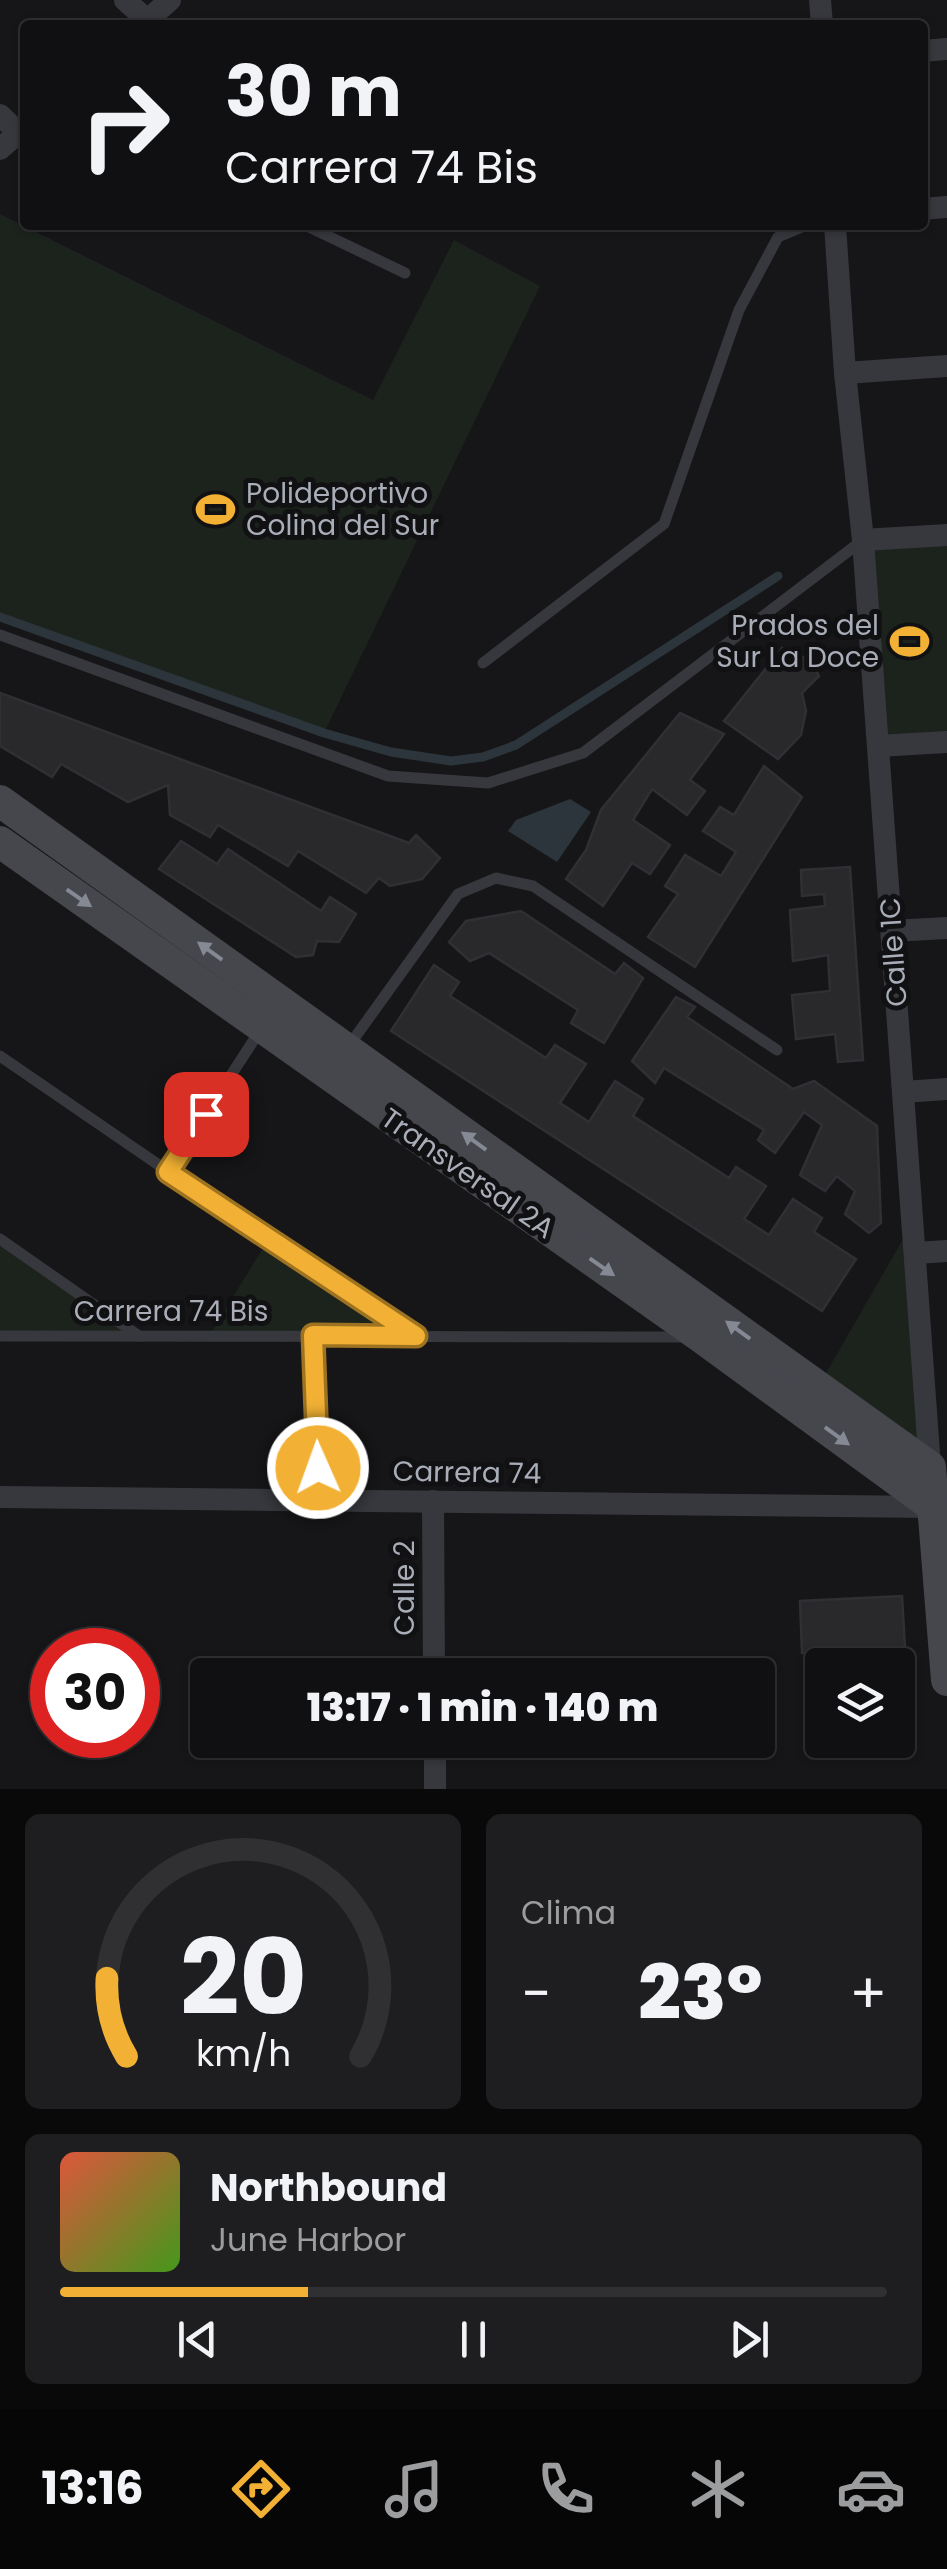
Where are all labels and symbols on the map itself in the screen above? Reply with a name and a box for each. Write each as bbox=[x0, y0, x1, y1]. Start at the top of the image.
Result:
place label: Polideportivo Colina del Sur bbox=[246, 474, 439, 545]
sports icon: Polideportivo Colina del Sur bbox=[195, 488, 237, 530]
place label: Prados del Sur La Doce bbox=[716, 606, 879, 677]
sports icon: Prados del Sur La Doce bbox=[888, 620, 930, 662]
one-way arrow bbox=[66, 888, 93, 908]
street label: Calle 1C bbox=[870, 896, 917, 1008]
one-way arrow bbox=[197, 942, 223, 962]
pin bbox=[164, 1072, 249, 1157]
street label: Transversal 2A bbox=[373, 1099, 562, 1248]
one-way arrow bbox=[461, 1132, 487, 1151]
one-way arrow bbox=[589, 1257, 616, 1276]
street label: Carrera 74 Bis bbox=[74, 1292, 268, 1331]
one-way arrow bbox=[725, 1321, 752, 1340]
position arrow bbox=[266, 1416, 370, 1520]
one-way arrow bbox=[823, 1425, 850, 1445]
street label: Carrera 74 bbox=[392, 1452, 542, 1493]
street label: Calle 2 bbox=[385, 1540, 424, 1636]
speed limit sign: 30 bbox=[30, 1628, 160, 1758]

